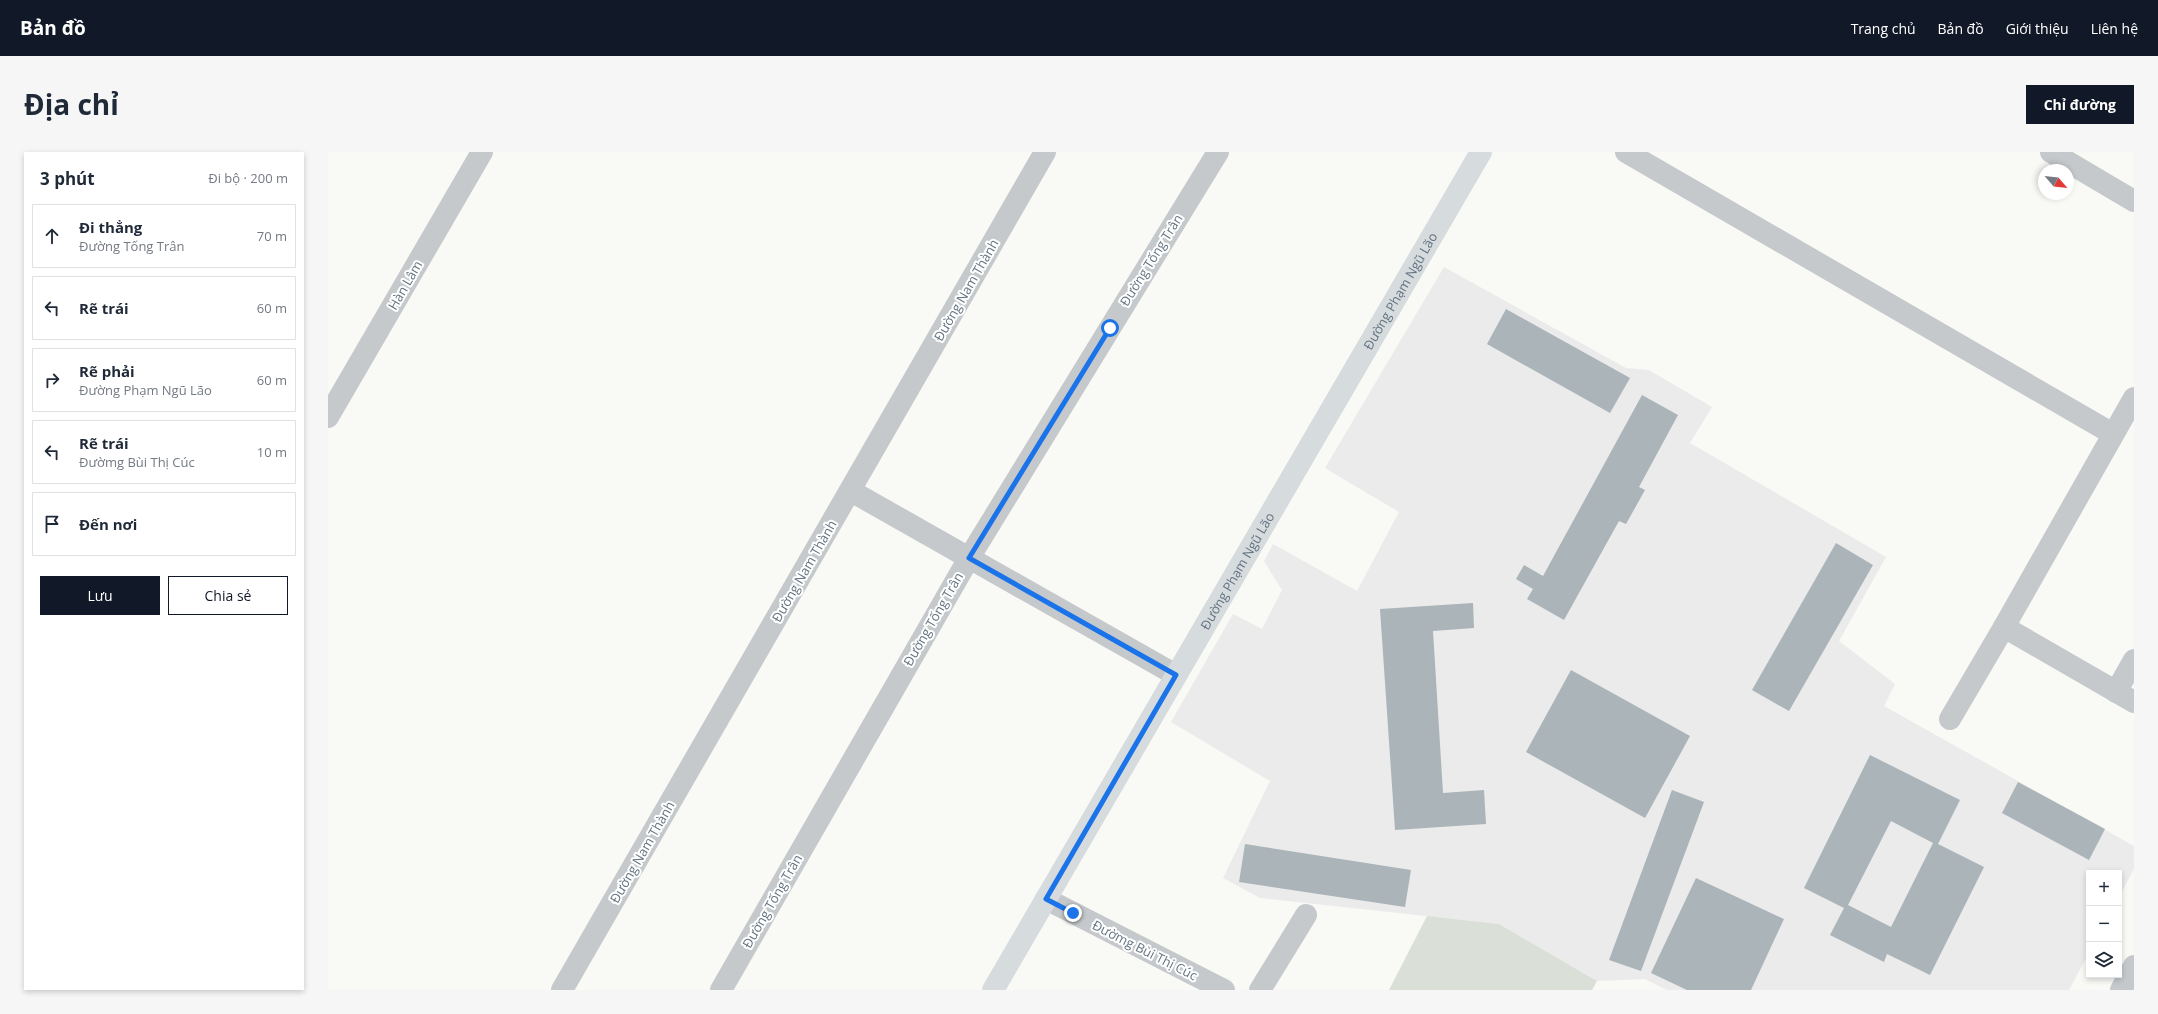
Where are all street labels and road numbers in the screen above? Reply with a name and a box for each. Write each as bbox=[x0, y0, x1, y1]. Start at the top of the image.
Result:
street label: Đường Tống Trân bbox=[1115, 211, 1187, 309]
street label: Đường Phạm Ngũ Lão bbox=[1359, 229, 1441, 353]
street label: Đường Nam Thành bbox=[929, 236, 1003, 344]
street label: Hàn Lâm bbox=[384, 257, 426, 313]
street label: Đường Phạm Ngũ Lão bbox=[1196, 509, 1278, 633]
street label: Đường Nam Thành bbox=[767, 517, 841, 625]
street label: Đường Tống Trân bbox=[899, 569, 967, 669]
street label: Đường Nam Thành bbox=[605, 798, 679, 906]
street label: Đường Tống Trân bbox=[738, 851, 806, 951]
street label: Đườmg Bùi Thị Cúc bbox=[1089, 916, 1201, 984]

